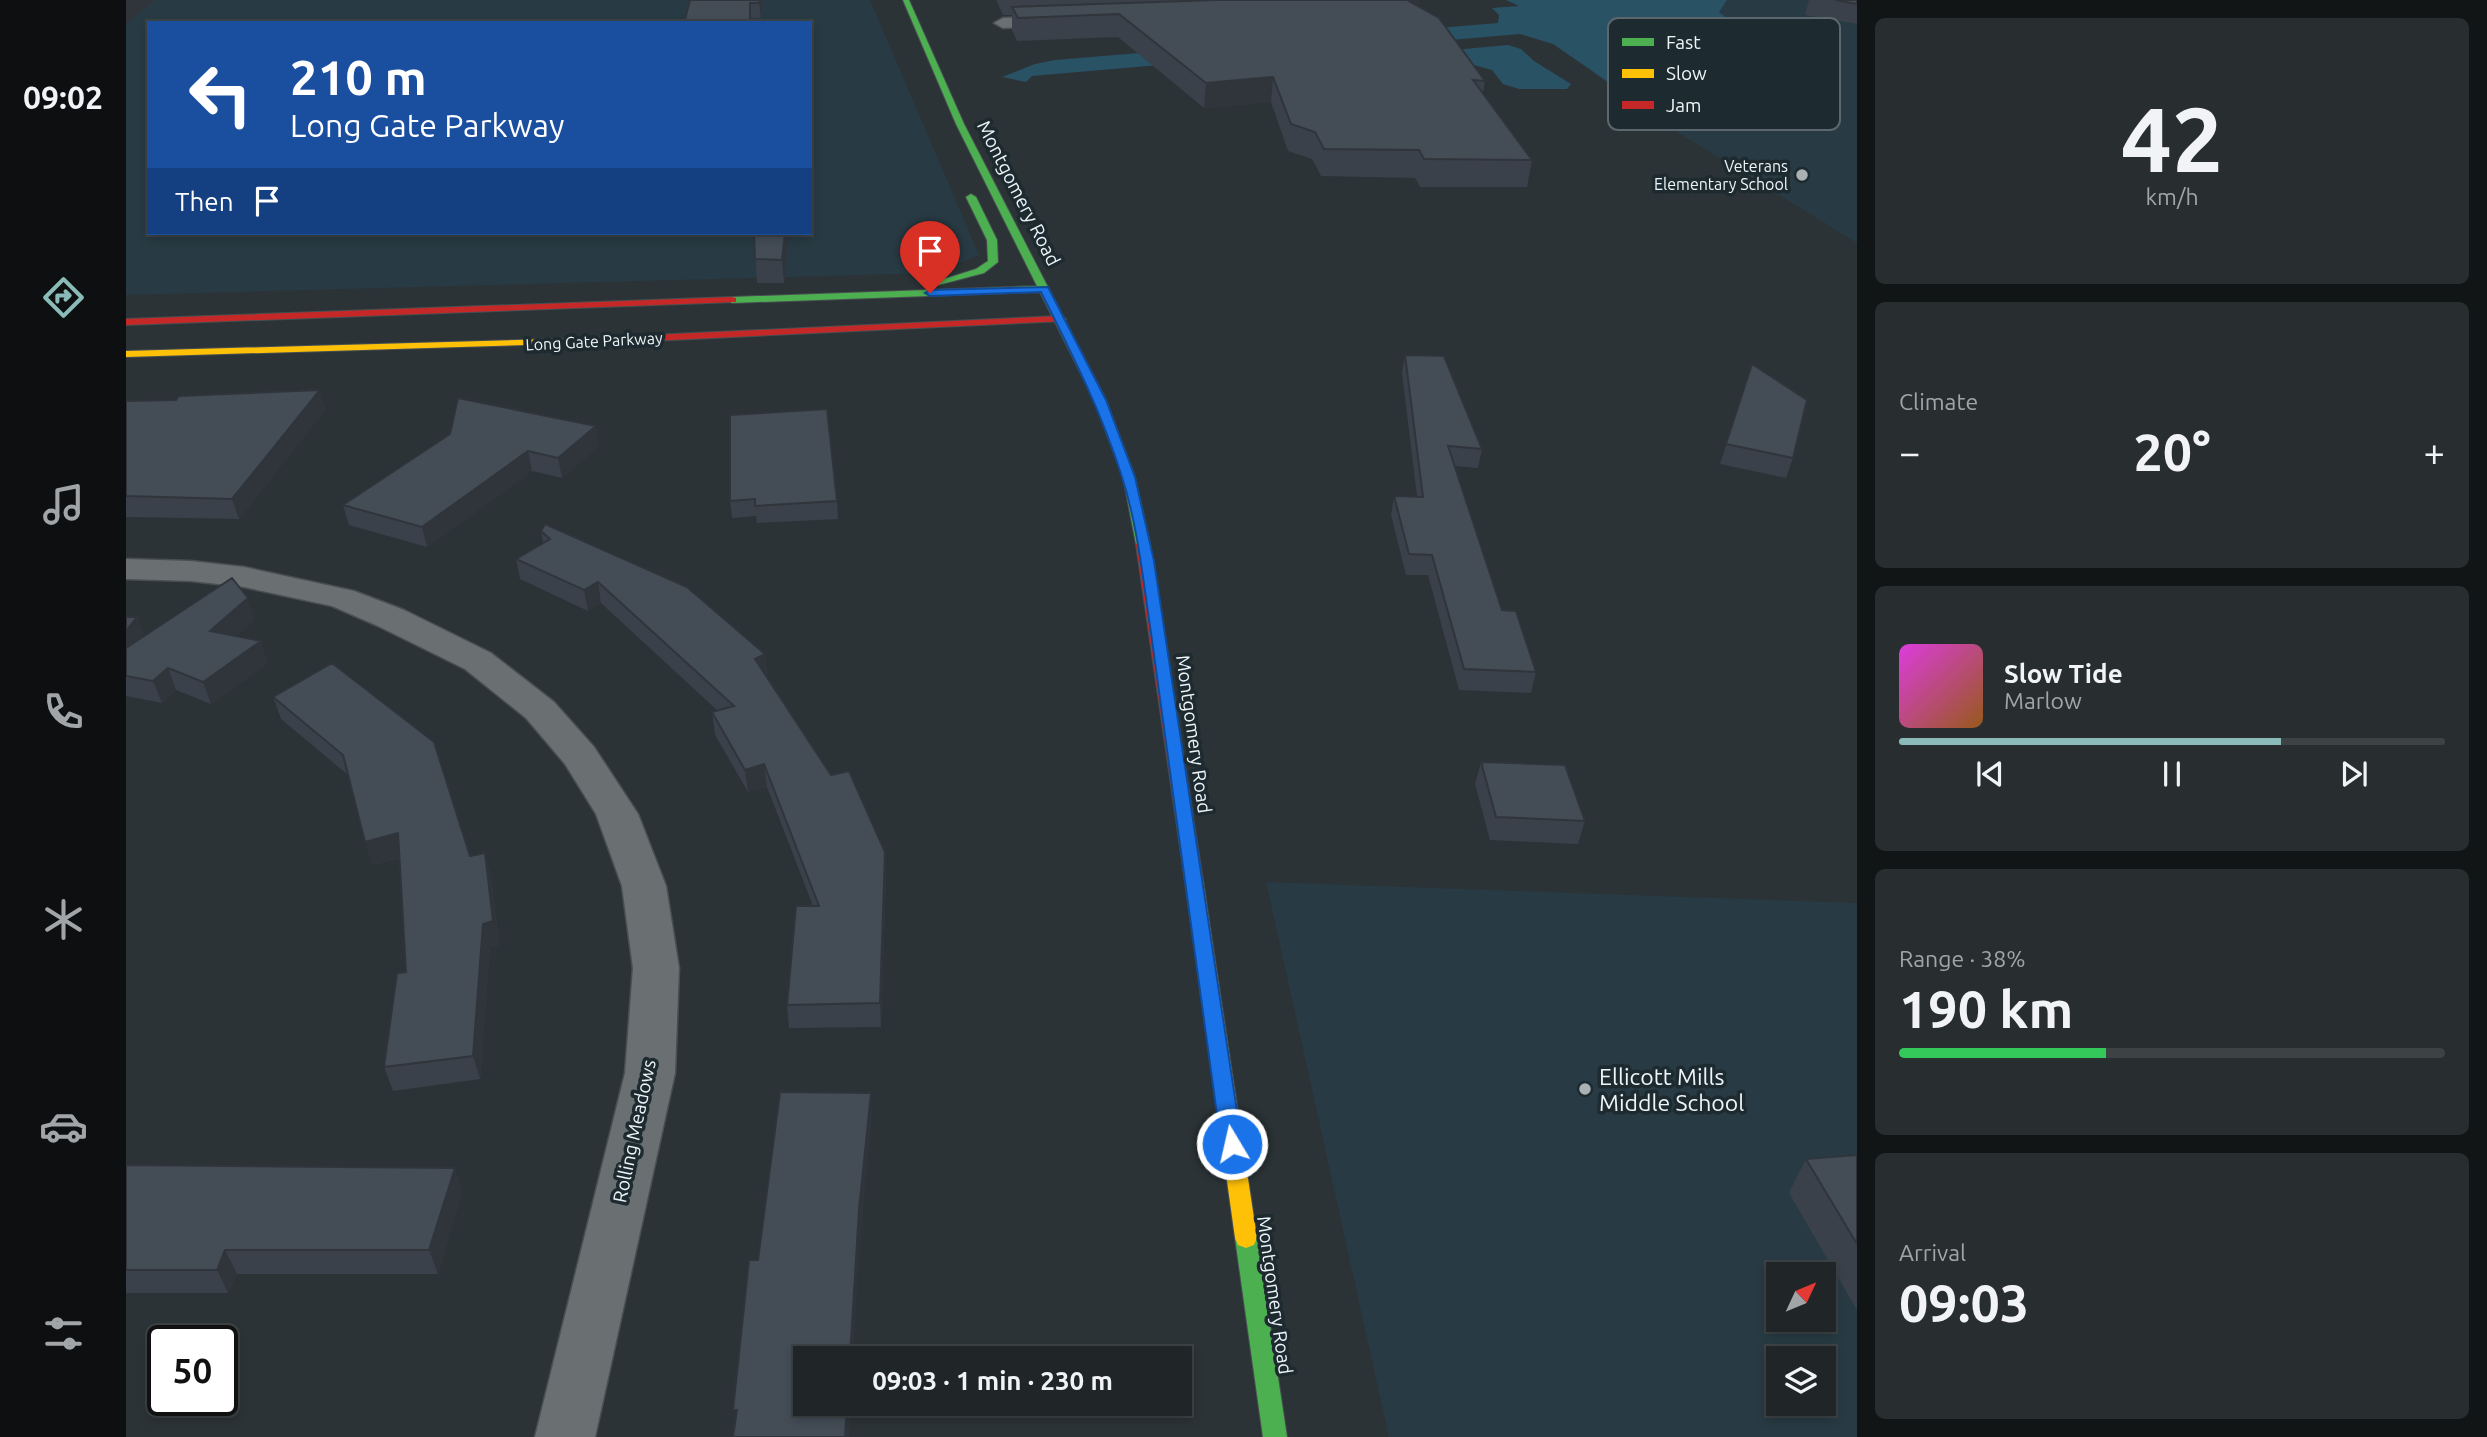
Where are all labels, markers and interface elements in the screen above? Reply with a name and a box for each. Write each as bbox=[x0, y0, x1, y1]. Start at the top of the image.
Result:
legend bbox=[1608, 18, 1840, 130]
text: Fast bbox=[1666, 31, 1701, 53]
icon: left bbox=[175, 49, 266, 140]
text: 210 m bbox=[290, 49, 427, 104]
text: Slow bbox=[1666, 62, 1707, 84]
text: 09:02 bbox=[23, 79, 103, 115]
text: 42 bbox=[2121, 87, 2223, 189]
text: Jam bbox=[1666, 94, 1702, 116]
text: Long Gate Parkway bbox=[290, 107, 564, 143]
street label: Montgomery Road bbox=[973, 117, 1065, 269]
place label: Veterans Elementary School bbox=[1654, 157, 1788, 193]
marker: Veterans Elementary School bbox=[1794, 167, 1810, 183]
icon: arrive bbox=[248, 182, 286, 220]
text: km/h bbox=[2145, 184, 2199, 209]
text: Then bbox=[175, 187, 234, 216]
pin bbox=[900, 221, 960, 293]
icon: arrive bbox=[911, 232, 949, 270]
icon: directions bbox=[39, 273, 88, 322]
street label: Long Gate Parkway bbox=[525, 328, 663, 354]
text: Climate bbox=[1899, 389, 1978, 414]
text: 20° bbox=[2133, 423, 2211, 481]
text: − bbox=[1899, 431, 1920, 473]
text: + bbox=[2424, 431, 2445, 473]
icon: music bbox=[39, 480, 88, 529]
street label: Montgomery Road bbox=[1172, 653, 1216, 815]
text: Slow Tide bbox=[2004, 659, 2123, 688]
icon: phone bbox=[39, 687, 88, 736]
text: Marlow bbox=[2004, 688, 2082, 713]
icon: previous bbox=[1971, 755, 2009, 793]
icon: pause bbox=[2153, 755, 2191, 793]
icon: next bbox=[2335, 755, 2373, 793]
icon: climate bbox=[39, 895, 88, 944]
text: Range · 38% bbox=[1899, 946, 2026, 971]
text: 190 km bbox=[1899, 980, 2073, 1038]
street label: Rolling Meadows bbox=[608, 1058, 660, 1204]
place label: Ellicott Mills Middle School bbox=[1599, 1064, 1744, 1115]
marker: Ellicott Mills Middle School bbox=[1577, 1081, 1593, 1097]
icon: car bbox=[39, 1102, 88, 1151]
position arrow bbox=[1195, 1107, 1269, 1181]
street label: Montgomery Road bbox=[1253, 1214, 1297, 1376]
text: Arrival bbox=[1899, 1240, 1966, 1265]
north arrow bbox=[1766, 1262, 1836, 1332]
map controls bbox=[1766, 1262, 1836, 1416]
text: 09:03 bbox=[1899, 1274, 2029, 1332]
icon: filters bbox=[39, 1309, 88, 1358]
speed limit sign: 50 bbox=[147, 1325, 238, 1416]
button: layers bbox=[1766, 1346, 1836, 1416]
text: 09:03 · 1 min · 230 m bbox=[872, 1366, 1113, 1395]

